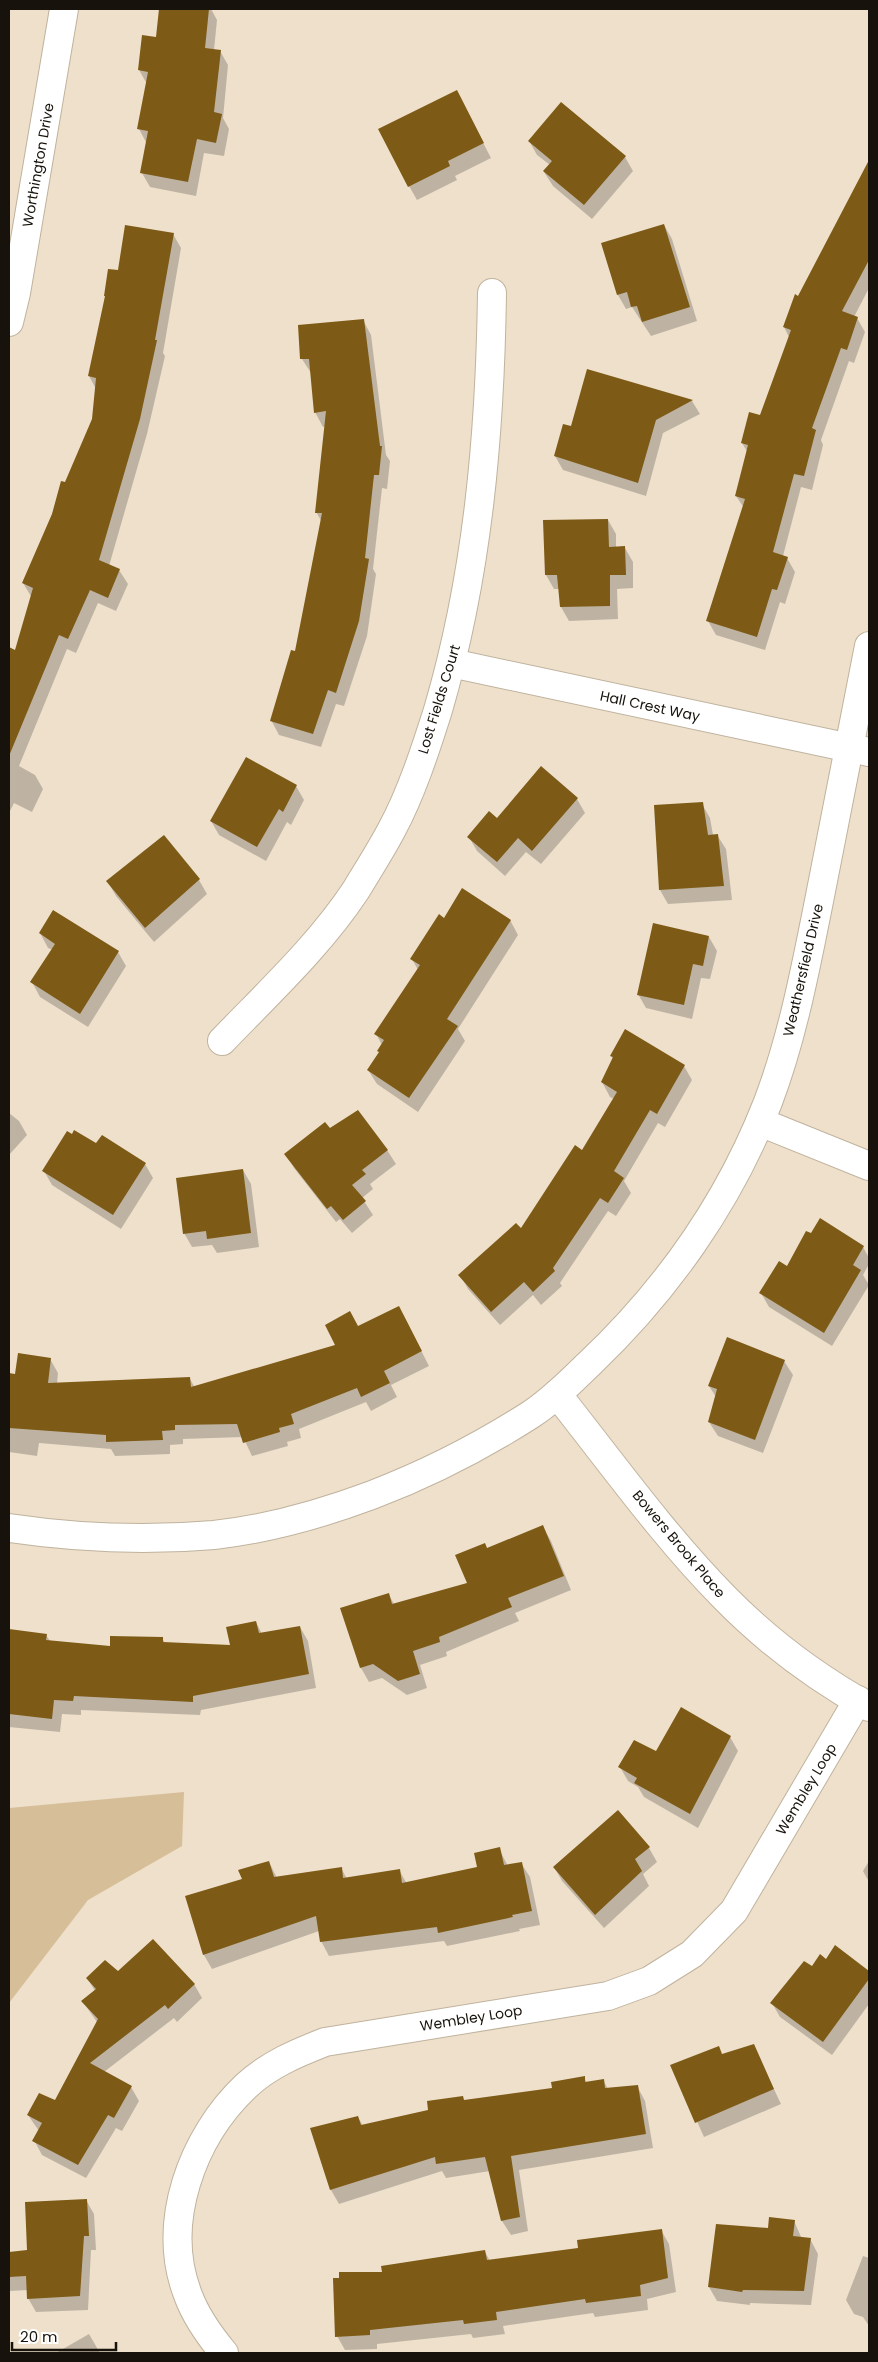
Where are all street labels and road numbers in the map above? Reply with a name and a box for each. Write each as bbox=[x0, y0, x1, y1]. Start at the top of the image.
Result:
street label: Worthington Drive bbox=[17, 101, 59, 229]
street label: Lost Fields Court bbox=[413, 642, 465, 756]
street label: Hall Crest Way bbox=[598, 686, 702, 726]
street label: Weathersfield Drive bbox=[778, 901, 828, 1038]
street label: Bowers Brook Place bbox=[628, 1486, 730, 1602]
street label: Wembley Loop bbox=[771, 1740, 841, 1838]
street label: Wembley Loop bbox=[418, 2000, 524, 2036]

